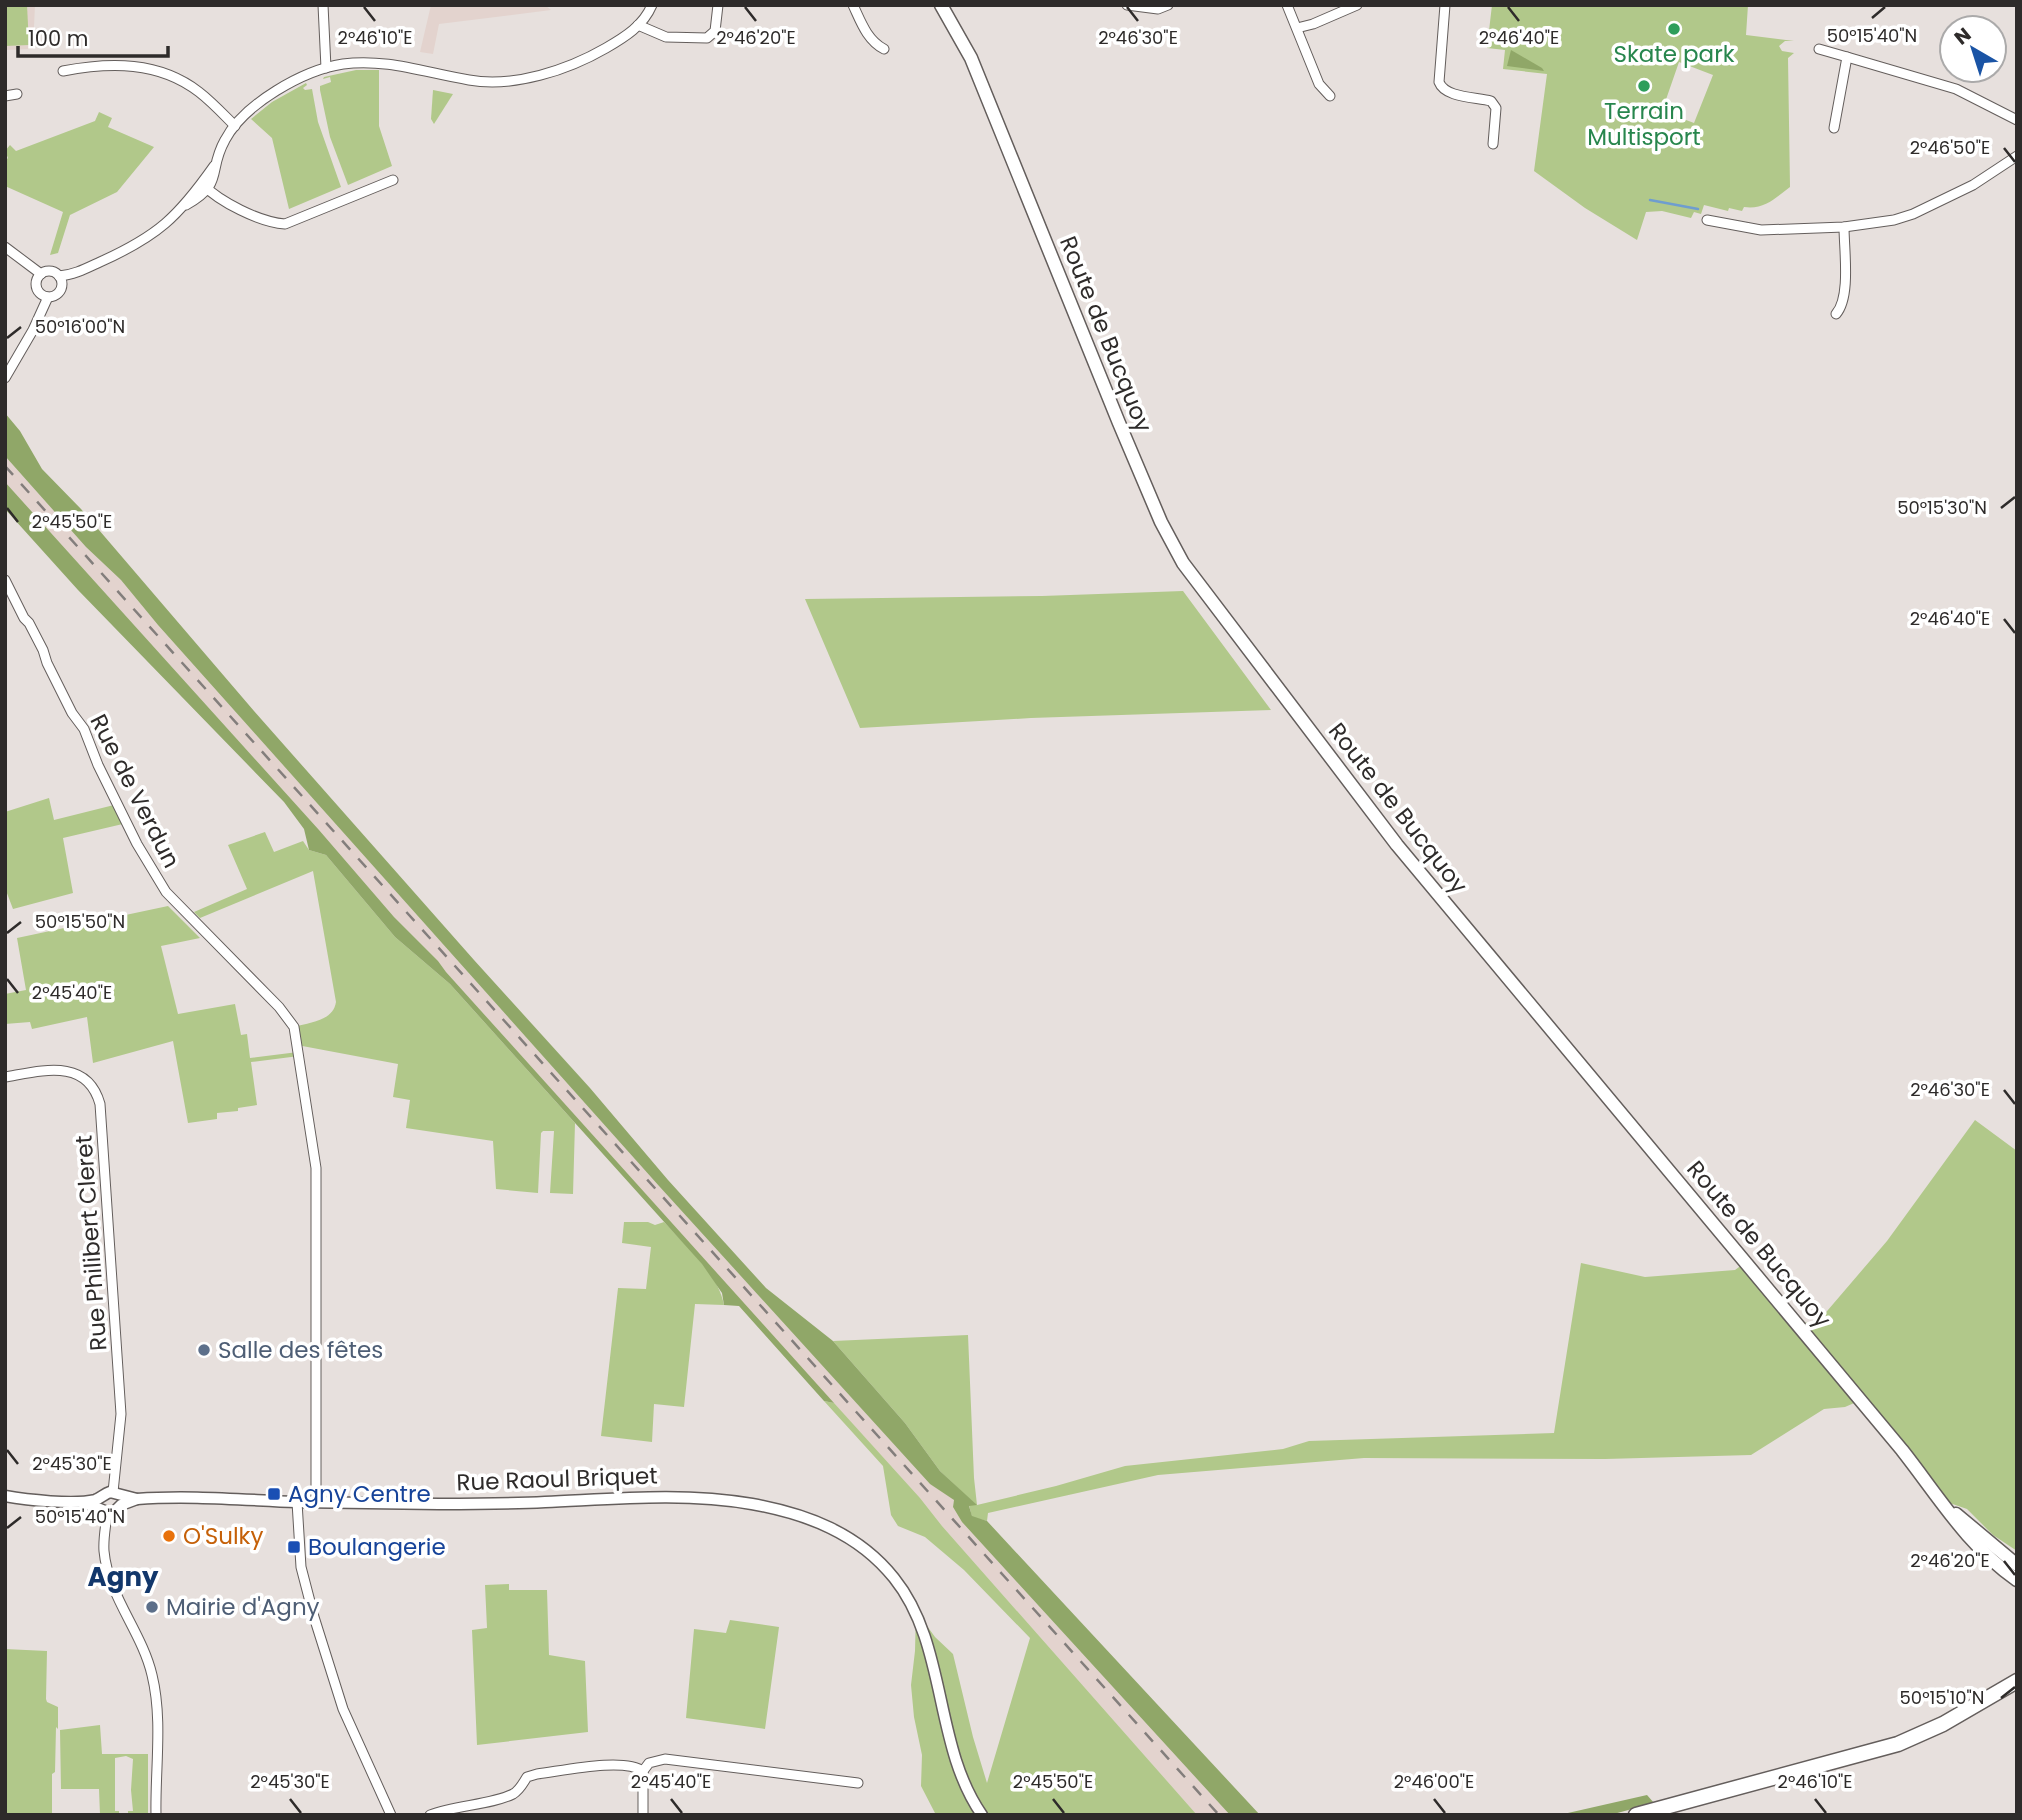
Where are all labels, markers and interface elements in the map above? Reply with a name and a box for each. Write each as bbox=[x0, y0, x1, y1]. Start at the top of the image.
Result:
scale bar bbox=[18, 14, 168, 58]
north arrow bbox=[1938, 14, 2008, 84]
marker: Skate park bbox=[1666, 21, 1682, 37]
text: N bbox=[1949, 21, 1977, 51]
text: 50°15'40"N bbox=[1827, 23, 1917, 48]
text: 100 m bbox=[28, 24, 88, 53]
text: 2°46'10"E bbox=[338, 25, 412, 50]
text: 2°46'20"E bbox=[716, 25, 796, 50]
text: 2°46'30"E bbox=[1098, 25, 1178, 50]
text: 2°46'40"E bbox=[1479, 25, 1559, 50]
place label: Skate park bbox=[1613, 38, 1735, 70]
marker: Terrain Multisport bbox=[1636, 78, 1652, 94]
place label: Terrain Multisport bbox=[1587, 95, 1701, 153]
text: 2°46'50"E bbox=[1910, 135, 1990, 160]
street label: Route de Bucquoy bbox=[1052, 231, 1160, 437]
text: 50°16'00"N bbox=[35, 314, 125, 339]
text: 50°15'30"N bbox=[1897, 495, 1987, 520]
text: 2°45'50"E bbox=[32, 509, 112, 534]
text: 2°46'40"E bbox=[1910, 606, 1990, 631]
street label: Rue de Verdun bbox=[83, 709, 187, 873]
street label: Route de Bucquoy bbox=[1321, 716, 1475, 900]
text: 50°15'50"N bbox=[35, 909, 125, 934]
text: 2°45'40"E bbox=[32, 980, 112, 1005]
text: 2°46'30"E bbox=[1910, 1077, 1990, 1102]
street label: Rue Philibert Cleret bbox=[68, 1134, 114, 1352]
street label: Route de Bucquoy bbox=[1680, 1154, 1838, 1334]
place label: Salle des fêtes bbox=[218, 1334, 383, 1366]
marker: Salle des fêtes bbox=[196, 1342, 212, 1358]
text: 2°45'30"E bbox=[32, 1451, 112, 1476]
street label: Rue Raoul Briquet bbox=[456, 1460, 658, 1498]
place label: Agny Centre bbox=[288, 1478, 431, 1510]
marker: Agny Centre bbox=[266, 1486, 282, 1502]
text: 50°15'40"N bbox=[35, 1504, 125, 1529]
place label: O'Sulky bbox=[183, 1520, 263, 1552]
marker: O'Sulky bbox=[161, 1528, 177, 1544]
place label: Boulangerie bbox=[308, 1531, 446, 1563]
marker: Boulangerie bbox=[286, 1539, 302, 1555]
text: 2°46'20"E bbox=[1910, 1548, 1990, 1573]
district label: Agny bbox=[88, 1559, 159, 1595]
place label: Mairie d'Agny bbox=[166, 1591, 320, 1623]
marker: Mairie d'Agny bbox=[144, 1599, 160, 1615]
text: 50°15'10"N bbox=[1900, 1685, 1984, 1710]
text: 2°45'30"E bbox=[250, 1769, 330, 1794]
text: 2°45'40"E bbox=[631, 1769, 711, 1794]
text: 2°45'50"E bbox=[1013, 1769, 1093, 1794]
text: 2°46'00"E bbox=[1394, 1769, 1474, 1794]
text: 2°46'10"E bbox=[1778, 1769, 1852, 1794]

